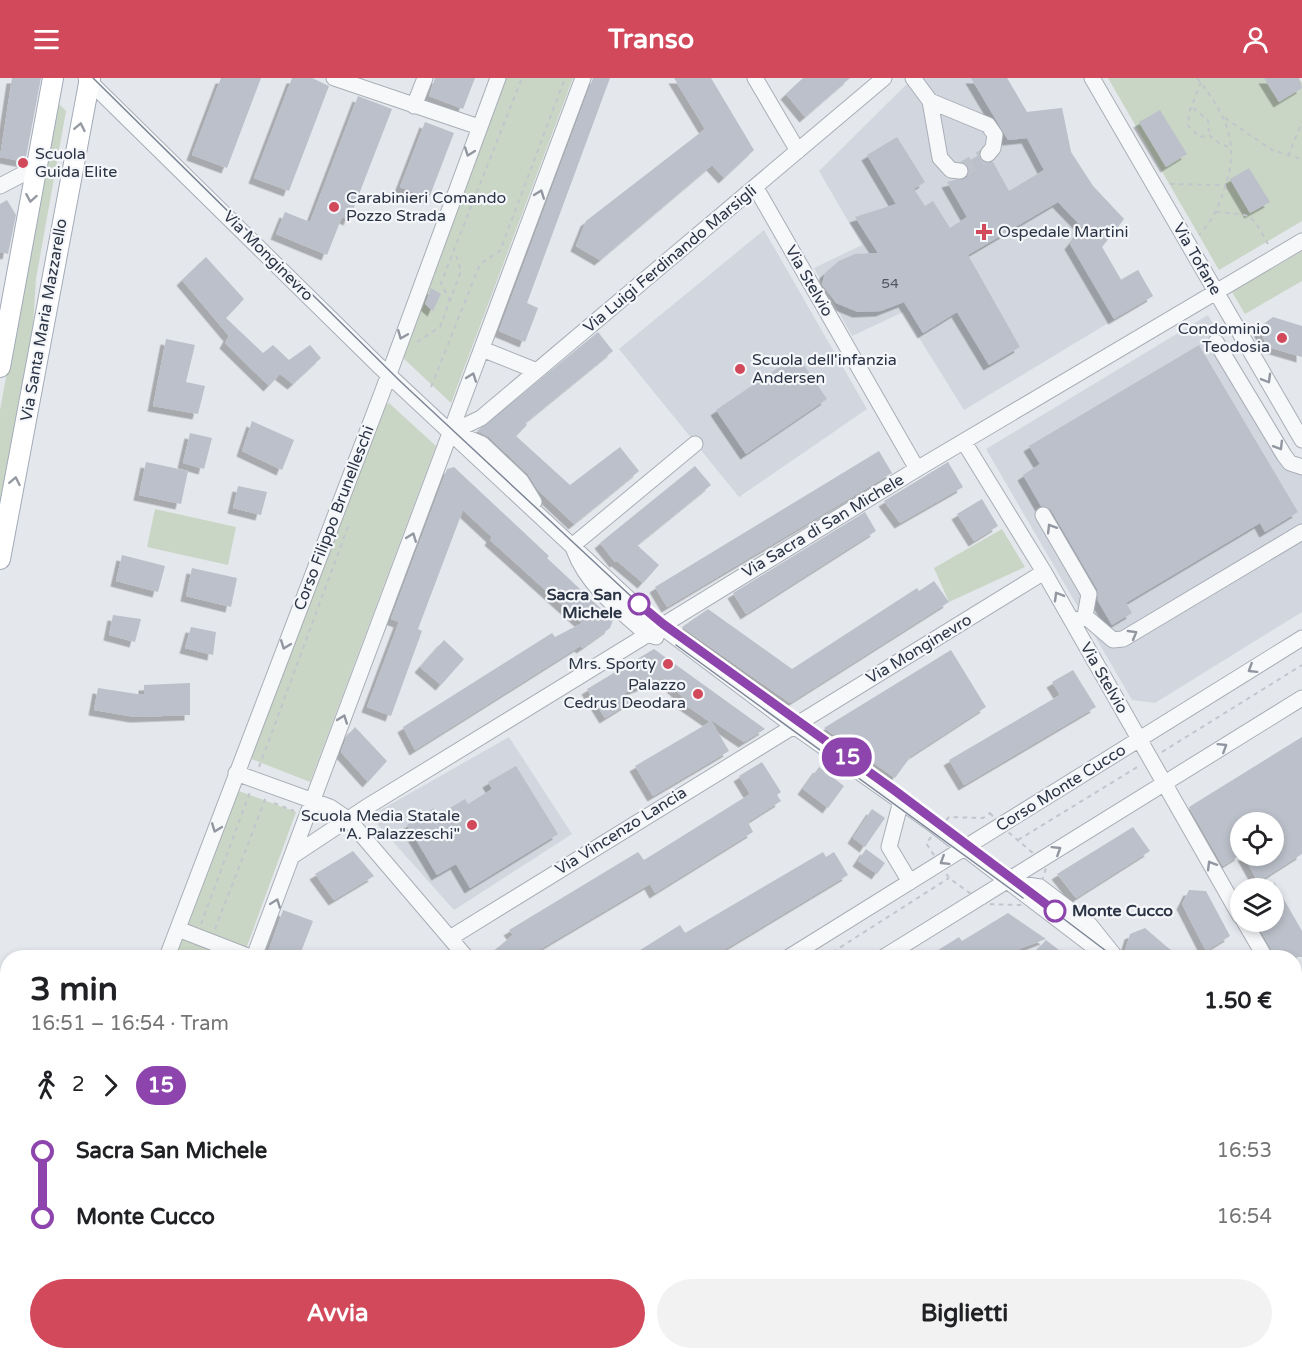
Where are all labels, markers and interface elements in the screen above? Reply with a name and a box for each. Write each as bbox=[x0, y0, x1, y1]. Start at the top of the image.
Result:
icon: menu bbox=[30, 23, 63, 56]
text: Transo bbox=[608, 23, 694, 56]
icon: person bbox=[1239, 23, 1272, 56]
one-way arrow bbox=[73, 122, 86, 132]
place label: Scuola Guida Elite bbox=[35, 144, 117, 182]
one-way arrow bbox=[464, 146, 477, 157]
marker: Scuola Guida Elite bbox=[16, 156, 30, 170]
street label: Via Luigi Ferdinando Marsigli bbox=[579, 181, 761, 337]
place label: Carabinieri Comando Pozzo Strada bbox=[346, 188, 506, 226]
one-way arrow bbox=[532, 190, 545, 200]
one-way arrow bbox=[25, 192, 38, 202]
marker: Carabinieri Comando Pozzo Strada bbox=[327, 200, 341, 214]
street label: Via Monginevro bbox=[219, 207, 317, 305]
street label: Via Santa Maria Mazzarello bbox=[16, 217, 72, 423]
street label: Via Tofane bbox=[1168, 219, 1226, 299]
place label: Ospedale Martini bbox=[998, 222, 1128, 242]
marker: Ospedale Martini bbox=[975, 223, 993, 241]
street label: Via Stelvio bbox=[781, 242, 837, 320]
house number: 54 bbox=[881, 275, 899, 292]
place label: Condominio Teodosia bbox=[1178, 319, 1270, 357]
one-way arrow bbox=[396, 329, 409, 340]
marker: Condominio Teodosia bbox=[1275, 331, 1289, 345]
place label: Scuola dell'infanzia Andersen bbox=[752, 350, 897, 388]
marker: Scuola dell'infanzia Andersen bbox=[733, 362, 747, 376]
one-way arrow bbox=[464, 372, 477, 383]
one-way arrow bbox=[1259, 373, 1271, 383]
street label: Corso Filippo Brunelleschi bbox=[289, 423, 379, 613]
one-way arrow bbox=[1271, 440, 1283, 450]
street label: Via Sacra di San Michele bbox=[738, 470, 908, 582]
one-way arrow bbox=[8, 476, 21, 486]
one-way arrow bbox=[1046, 524, 1058, 534]
one-way arrow bbox=[405, 532, 417, 543]
place label: Sacra San Michele bbox=[547, 585, 622, 623]
one-way arrow bbox=[1053, 592, 1065, 603]
marker: Sacra San Michele bbox=[628, 593, 650, 615]
street label: Via Monginevro bbox=[863, 610, 975, 688]
one-way arrow bbox=[1127, 629, 1137, 641]
one-way arrow bbox=[280, 639, 292, 650]
street label: Via Stelvio bbox=[1076, 639, 1132, 717]
place label: Mrs. Sporty bbox=[568, 654, 656, 674]
marker: Mrs. Sporty bbox=[661, 657, 675, 671]
one-way arrow bbox=[1248, 661, 1258, 673]
place label: Palazzo Cedrus Deodara bbox=[564, 675, 686, 713]
marker: Palazzo Cedrus Deodara bbox=[691, 687, 705, 701]
one-way arrow bbox=[335, 715, 348, 725]
line badge: 15 bbox=[820, 738, 874, 776]
street label: Corso Monte Cucco bbox=[992, 740, 1130, 836]
one-way arrow bbox=[1217, 743, 1227, 755]
text: 15 bbox=[834, 745, 860, 770]
street label: Via Vincenzo Lancia bbox=[552, 782, 690, 880]
place label: Scuola Media Statale "A. Palazzeschi" bbox=[301, 806, 460, 844]
map controls bbox=[1230, 812, 1284, 932]
button: locate bbox=[1230, 812, 1284, 866]
marker: Scuola Media Statale "A. Palazzeschi" bbox=[465, 818, 479, 832]
one-way arrow bbox=[211, 821, 223, 832]
one-way arrow bbox=[1051, 846, 1061, 858]
one-way arrow bbox=[940, 854, 951, 865]
one-way arrow bbox=[1206, 861, 1218, 871]
button: layers bbox=[1230, 878, 1284, 932]
one-way arrow bbox=[269, 898, 281, 909]
marker: Monte Cucco bbox=[1044, 900, 1066, 922]
place label: Monte Cucco bbox=[1072, 901, 1173, 921]
text: 3 min bbox=[30, 970, 118, 1009]
text: 1.50 € bbox=[1204, 988, 1272, 1014]
text: 16:51 – 16:54 · Tram bbox=[30, 1012, 229, 1036]
icon: walk bbox=[30, 1069, 63, 1102]
icon: forward bbox=[94, 1069, 127, 1102]
text: 2 bbox=[72, 1073, 85, 1097]
text: 15 bbox=[148, 1073, 174, 1098]
text: Sacra San Michele bbox=[76, 1138, 267, 1164]
text: 16:53 bbox=[1217, 1139, 1272, 1163]
text: Monte Cucco bbox=[76, 1204, 215, 1230]
text: 16:54 bbox=[1217, 1205, 1272, 1229]
button: Avvia bbox=[30, 1279, 645, 1348]
button: Biglietti bbox=[657, 1279, 1272, 1348]

